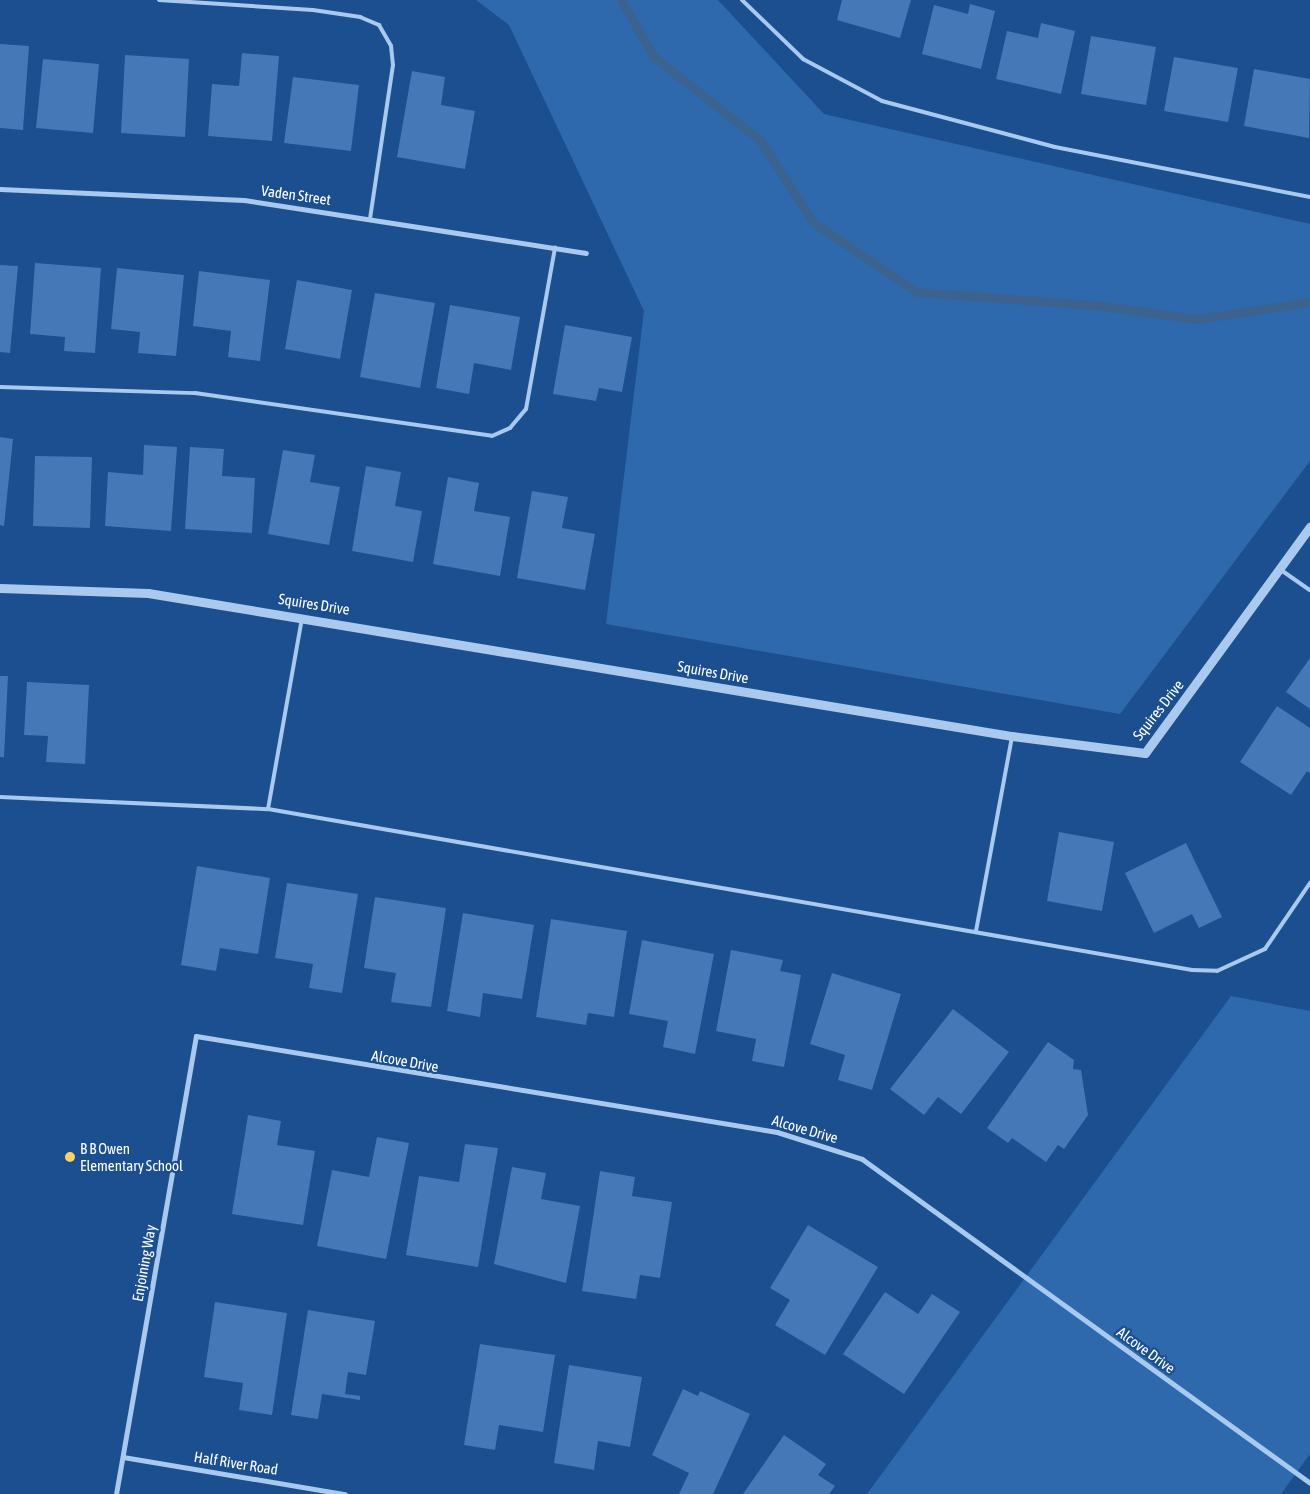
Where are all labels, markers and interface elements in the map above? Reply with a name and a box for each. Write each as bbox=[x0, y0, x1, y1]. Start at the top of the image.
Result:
street label: Vaden Street bbox=[260, 181, 332, 209]
street label: Squires Drive bbox=[277, 589, 351, 619]
street label: Squires Drive bbox=[676, 657, 750, 687]
street label: Squires Drive bbox=[1129, 676, 1187, 744]
street label: Alcove Drive bbox=[370, 1046, 440, 1076]
street label: Alcove Drive bbox=[770, 1111, 840, 1147]
place label: B B Owen Elementary School bbox=[80, 1139, 183, 1174]
marker: B B Owen Elementary School bbox=[64, 1151, 76, 1163]
street label: Enjoining Way bbox=[128, 1223, 160, 1303]
street label: Alcove Drive bbox=[1113, 1323, 1179, 1377]
street label: Half River Road bbox=[193, 1447, 279, 1479]

